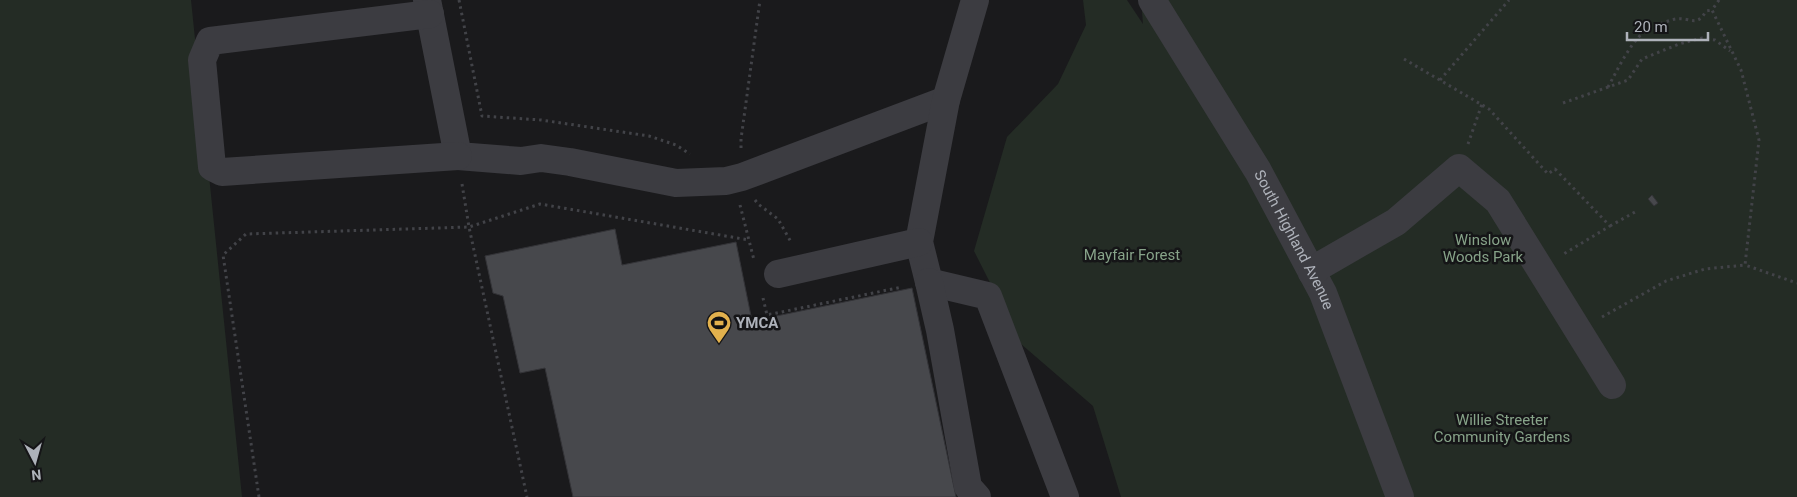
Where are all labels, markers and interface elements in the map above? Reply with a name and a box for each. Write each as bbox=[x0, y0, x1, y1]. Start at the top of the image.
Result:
scale bar bbox=[1627, 10, 1708, 42]
text: 20 m bbox=[1634, 18, 1668, 36]
street label: South Highland Avenue bbox=[1250, 167, 1337, 312]
park label: Winslow Woods Park bbox=[1443, 231, 1524, 266]
park label: Mayfair Forest bbox=[1084, 246, 1180, 264]
sports icon: YMCA bbox=[706, 310, 732, 344]
place label: YMCA bbox=[736, 314, 779, 332]
park label: Willie Streeter Community Gardens bbox=[1434, 411, 1570, 446]
north arrow bbox=[10, 437, 60, 487]
text: N bbox=[31, 466, 42, 483]

